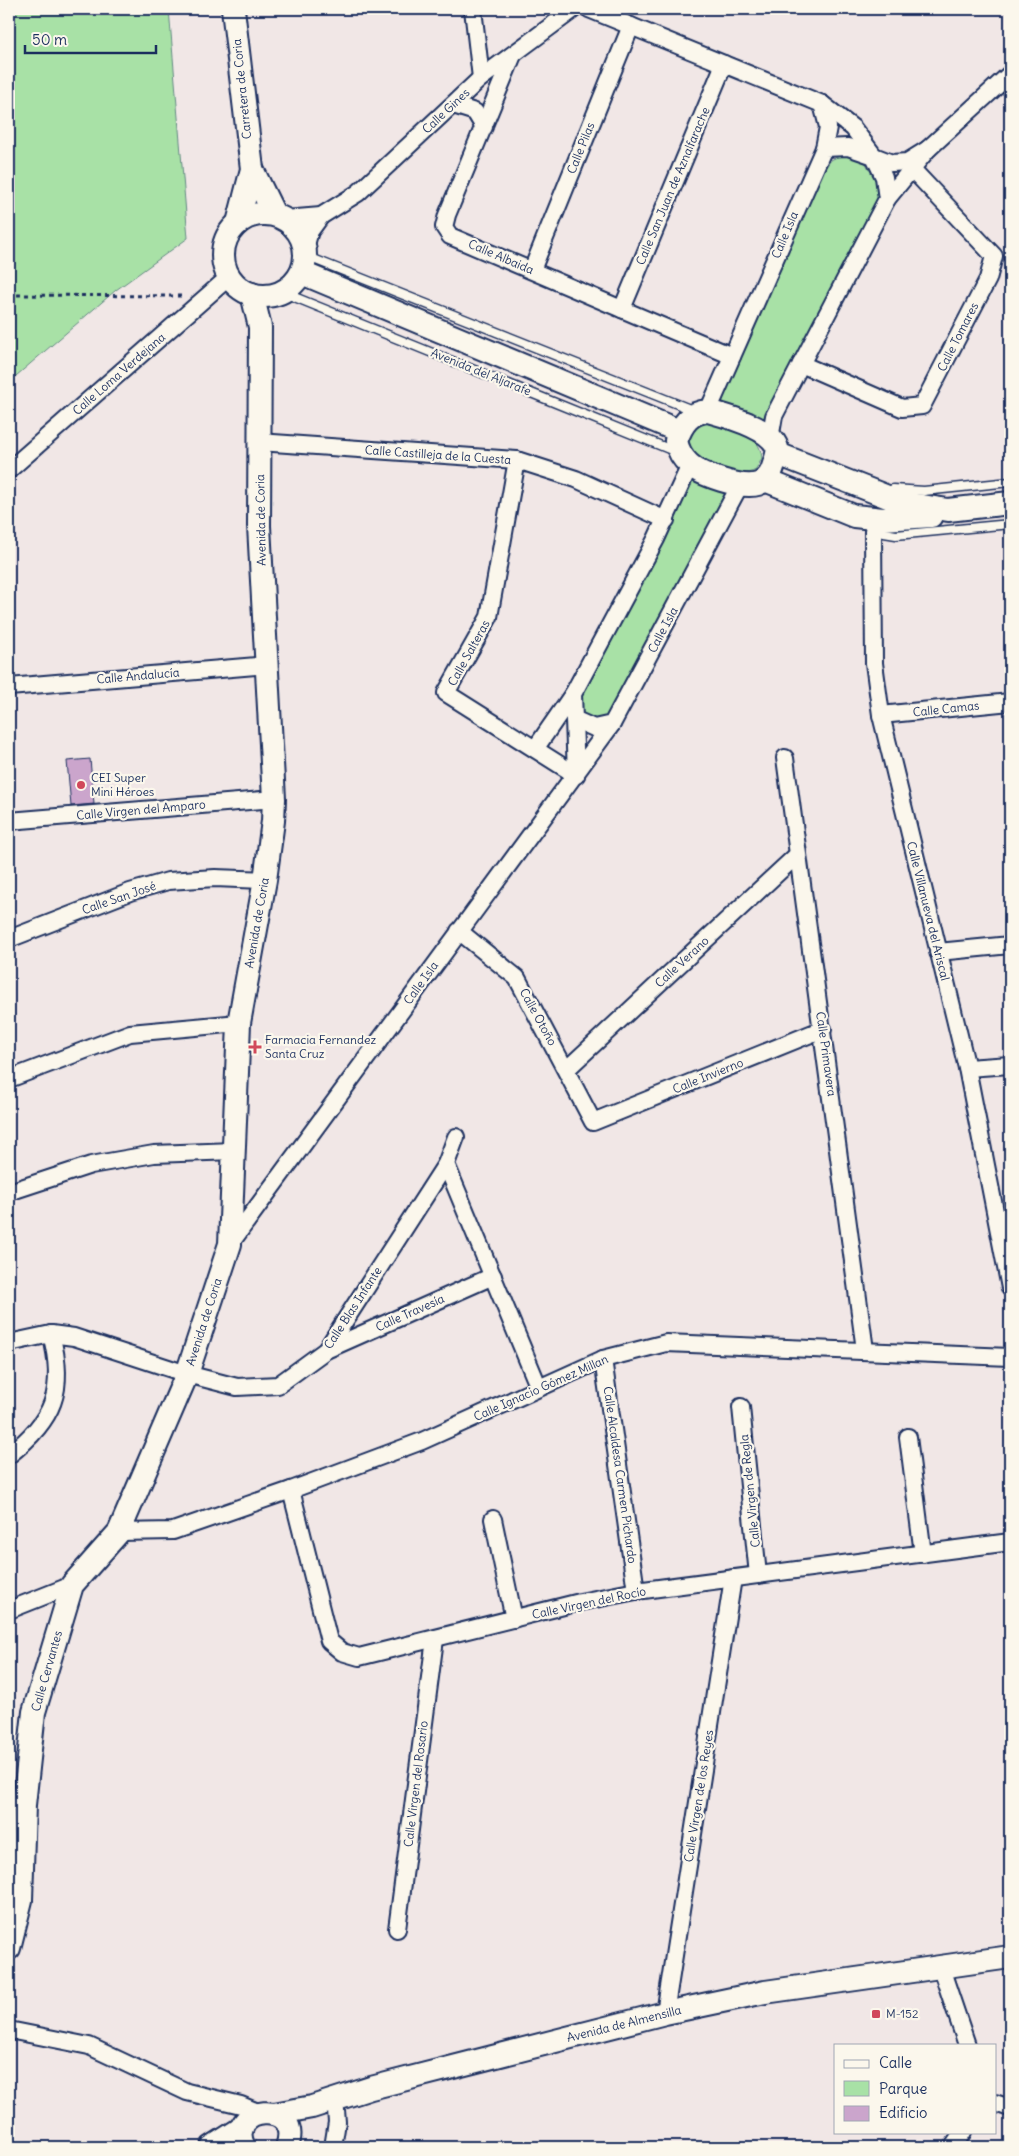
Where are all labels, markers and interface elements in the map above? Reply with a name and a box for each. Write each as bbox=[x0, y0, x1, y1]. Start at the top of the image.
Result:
scale bar bbox=[25, 22, 156, 54]
text: 50 m bbox=[32, 30, 67, 49]
street label: Carretera de Coria bbox=[229, 38, 254, 140]
street label: Calle Gines bbox=[419, 85, 473, 136]
street label: Calle San Juan de Aznalfarache bbox=[632, 104, 713, 267]
street label: Calle Pilas bbox=[563, 120, 598, 176]
street label: Calle Isla bbox=[768, 209, 801, 261]
street label: Calle Albaida bbox=[466, 236, 536, 277]
street label: Calle Tomares bbox=[934, 300, 981, 374]
street label: Calle Loma Verdejana bbox=[69, 329, 168, 418]
street label: Avenida del Aljarafe bbox=[429, 345, 534, 399]
street label: Calle Castilleja de la Cuesta bbox=[364, 442, 512, 467]
street label: Avenida de Coria bbox=[252, 474, 269, 566]
street label: Calle Isla bbox=[644, 604, 681, 655]
street label: Calle Salteras bbox=[444, 617, 493, 688]
street label: Calle Andalucía bbox=[96, 664, 180, 687]
street label: Calle Camas bbox=[912, 698, 980, 719]
place label: CEI Super Mini Héroes bbox=[91, 770, 154, 799]
marker: CEI Super Mini Héroes bbox=[75, 779, 87, 791]
street label: Calle Virgen del Amparo bbox=[76, 796, 206, 823]
street label: Calle Villanueva del Ariscal bbox=[904, 840, 953, 982]
street label: Avenida de Coria bbox=[241, 876, 272, 969]
street label: Calle San José bbox=[80, 878, 158, 917]
street label: Calle Verano bbox=[652, 933, 712, 990]
street label: Calle Isla bbox=[400, 958, 441, 1007]
street label: Calle Otoño bbox=[517, 986, 560, 1048]
street label: Calle Primavera bbox=[813, 1011, 840, 1097]
place label: Farmacia Fernandez Santa Cruz bbox=[265, 1032, 377, 1061]
marker: Farmacia Fernandez Santa Cruz bbox=[249, 1041, 261, 1053]
street label: Calle Invierno bbox=[670, 1054, 746, 1097]
street label: Calle Blas Infante bbox=[320, 1264, 385, 1352]
street label: Avenida de Coria bbox=[182, 1276, 225, 1368]
street label: Calle Travesía bbox=[373, 1291, 447, 1334]
street label: Calle Ignacio Gómez Millan bbox=[471, 1351, 610, 1424]
street label: Calle Alcaldesa Carmen Pichardo bbox=[601, 1385, 640, 1565]
street label: Calle Virgen de Regla bbox=[736, 1434, 763, 1548]
street label: Calle Virgen del Rocío bbox=[531, 1583, 647, 1622]
street label: Calle Cervantes bbox=[28, 1629, 65, 1713]
street label: Calle Virgen del Rosario bbox=[400, 1720, 431, 1848]
street label: Calle Virgen de los Reyes bbox=[681, 1729, 716, 1863]
street label: Avenida de Almensilla bbox=[565, 2002, 683, 2045]
place label: M-152 bbox=[886, 2006, 919, 2021]
marker: M-152 bbox=[870, 2008, 882, 2020]
legend bbox=[834, 2044, 996, 2134]
text: Calle bbox=[879, 2053, 912, 2072]
text: Parque bbox=[879, 2079, 927, 2098]
text: Edificio bbox=[879, 2103, 927, 2122]

